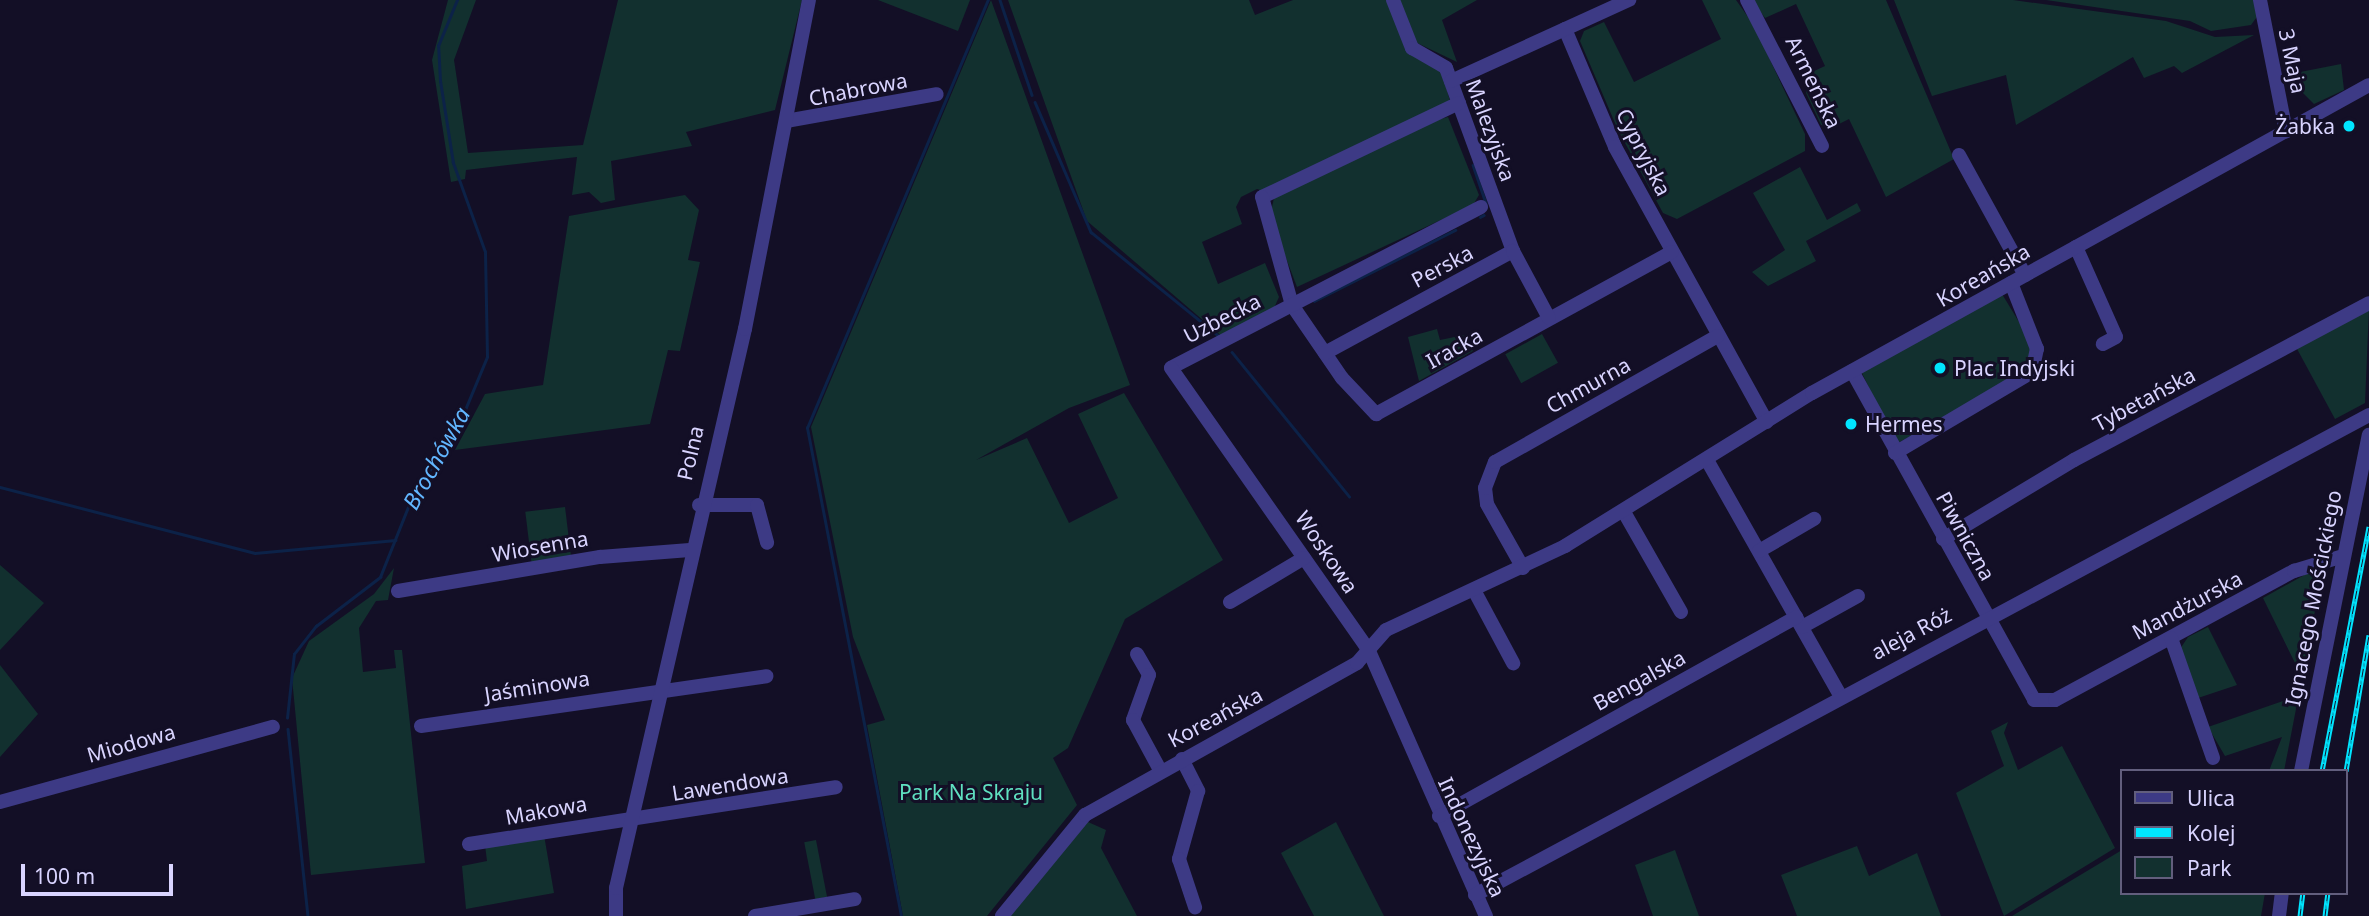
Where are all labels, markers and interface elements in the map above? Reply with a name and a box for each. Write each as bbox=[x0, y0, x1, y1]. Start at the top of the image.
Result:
street label: 3 Maja bbox=[2274, 26, 2312, 96]
street label: Armeńska bbox=[1781, 32, 1847, 132]
street label: Chabrowa bbox=[807, 67, 909, 111]
street label: Malezyjska bbox=[1461, 75, 1521, 185]
street label: Cypryjska bbox=[1611, 104, 1677, 200]
place label: Żabka bbox=[2275, 113, 2335, 139]
marker: Żabka bbox=[2341, 118, 2357, 134]
street label: Koreańska bbox=[1932, 238, 2034, 312]
street label: Perska bbox=[1407, 239, 1477, 293]
street label: Uzbecka bbox=[1179, 288, 1265, 348]
street label: Iracka bbox=[1422, 322, 1486, 374]
street label: Chmurna bbox=[1542, 352, 1634, 418]
place label: Plac Indyjski bbox=[1954, 355, 2075, 381]
marker: Plac Indyjski bbox=[1932, 360, 1948, 376]
street label: Tybetańska bbox=[2089, 362, 2199, 436]
water label: Brochówka bbox=[397, 402, 475, 514]
place label: Hermes bbox=[1865, 411, 1943, 437]
marker: Hermes bbox=[1843, 416, 1859, 432]
street label: Polna bbox=[671, 423, 709, 483]
street label: Piwniczna bbox=[1931, 487, 2001, 585]
street label: Ignacego Mościckiego bbox=[2280, 488, 2346, 708]
street label: Woskowa bbox=[1290, 506, 1364, 598]
street label: Wiosenna bbox=[490, 525, 590, 567]
street label: Mandżurska bbox=[2128, 565, 2246, 645]
street label: aleja Róż bbox=[1867, 601, 1955, 665]
street label: Bengalska bbox=[1588, 644, 1690, 716]
street label: Jaśminowa bbox=[483, 665, 591, 707]
street label: Koreańska bbox=[1163, 682, 1267, 752]
street label: Miodowa bbox=[84, 718, 178, 768]
street label: Lawendowa bbox=[670, 762, 790, 806]
legend bbox=[2120, 769, 2348, 895]
street label: Indonezyjska bbox=[1433, 773, 1511, 901]
park label: Park Na Skraju bbox=[899, 779, 1043, 805]
text: Ulica bbox=[2187, 784, 2235, 812]
street label: Makowa bbox=[503, 790, 589, 830]
text: Kolej bbox=[2187, 819, 2235, 847]
scale bar bbox=[24, 850, 177, 894]
text: Park bbox=[2187, 854, 2231, 882]
text: 100 m bbox=[34, 862, 95, 890]

